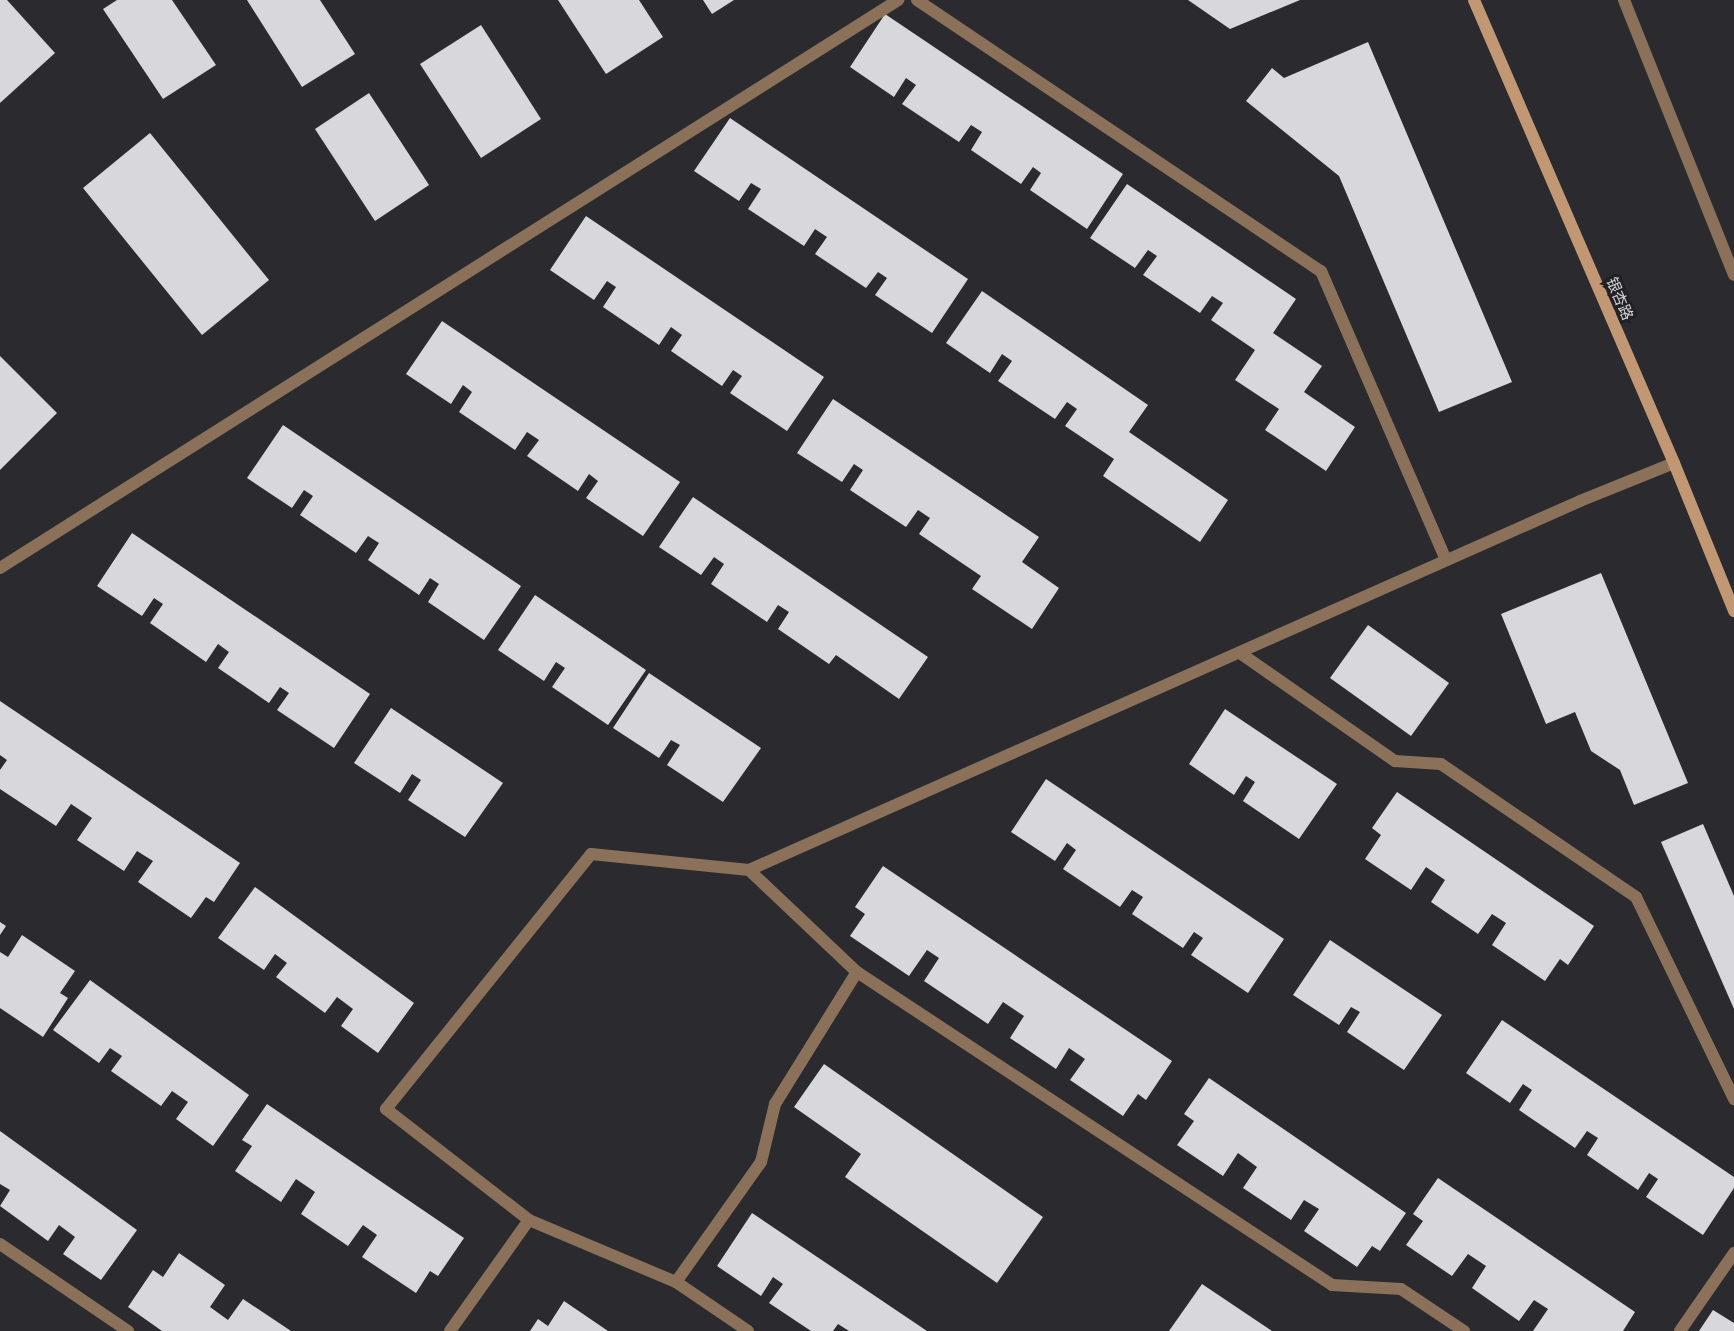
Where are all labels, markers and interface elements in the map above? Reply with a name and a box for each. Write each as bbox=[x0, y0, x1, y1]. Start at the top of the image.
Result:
street label: 银杏路 bbox=[1602, 275, 1636, 323]

